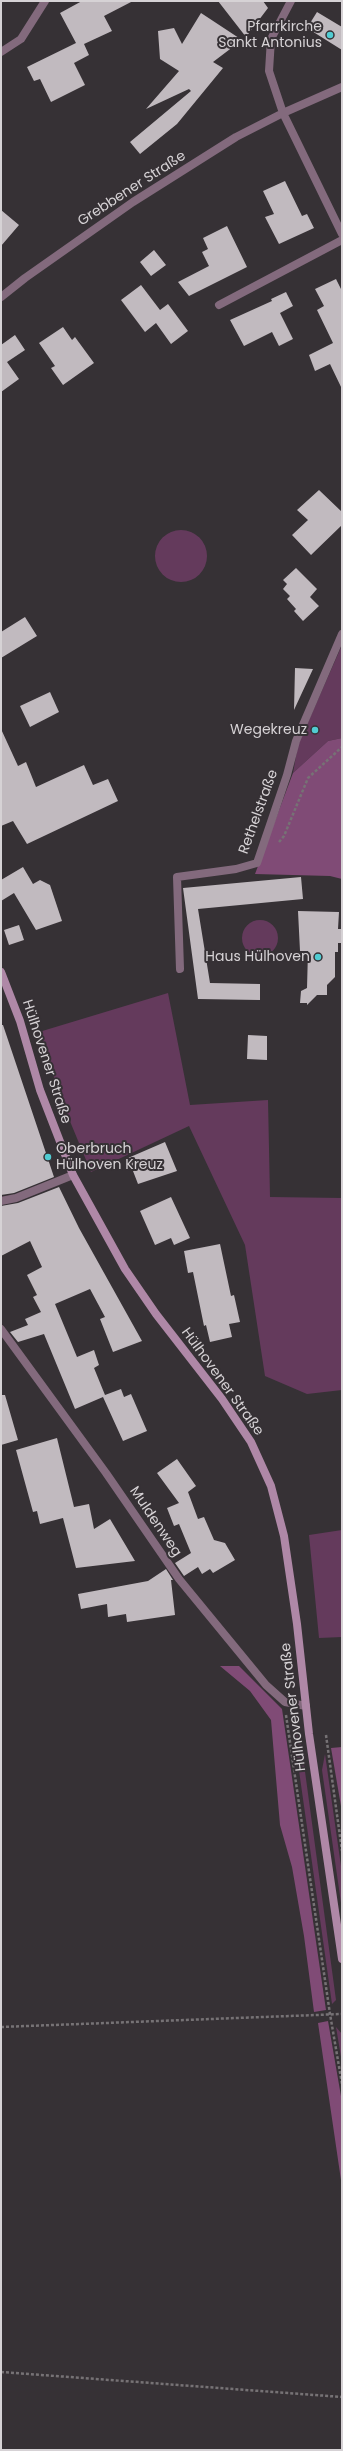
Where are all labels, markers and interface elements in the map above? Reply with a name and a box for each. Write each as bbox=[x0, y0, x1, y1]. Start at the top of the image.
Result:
place label: Pfarrkirche Sankt Antonius bbox=[218, 19, 322, 52]
marker: Pfarrkirche Sankt Antonius bbox=[325, 30, 335, 40]
street label: Grebbener Straße bbox=[75, 148, 189, 230]
place label: Wegekreuz bbox=[230, 722, 307, 738]
marker: Wegekreuz bbox=[310, 725, 320, 735]
street label: Rethelstraße bbox=[236, 767, 282, 857]
place label: Haus Hülhoven bbox=[205, 949, 310, 965]
marker: Haus Hülhoven bbox=[313, 952, 323, 962]
street label: Hülhovener Straße bbox=[18, 998, 74, 1126]
place label: Oberbruch Hülhoven Kreuz bbox=[56, 1141, 163, 1174]
marker: Oberbruch Hülhoven Kreuz bbox=[43, 1152, 53, 1162]
street label: Hülhovener Straße bbox=[177, 1325, 267, 1439]
street label: Muldenweg bbox=[125, 1484, 185, 1560]
street label: Hülhovener Straße bbox=[278, 1642, 310, 1772]

